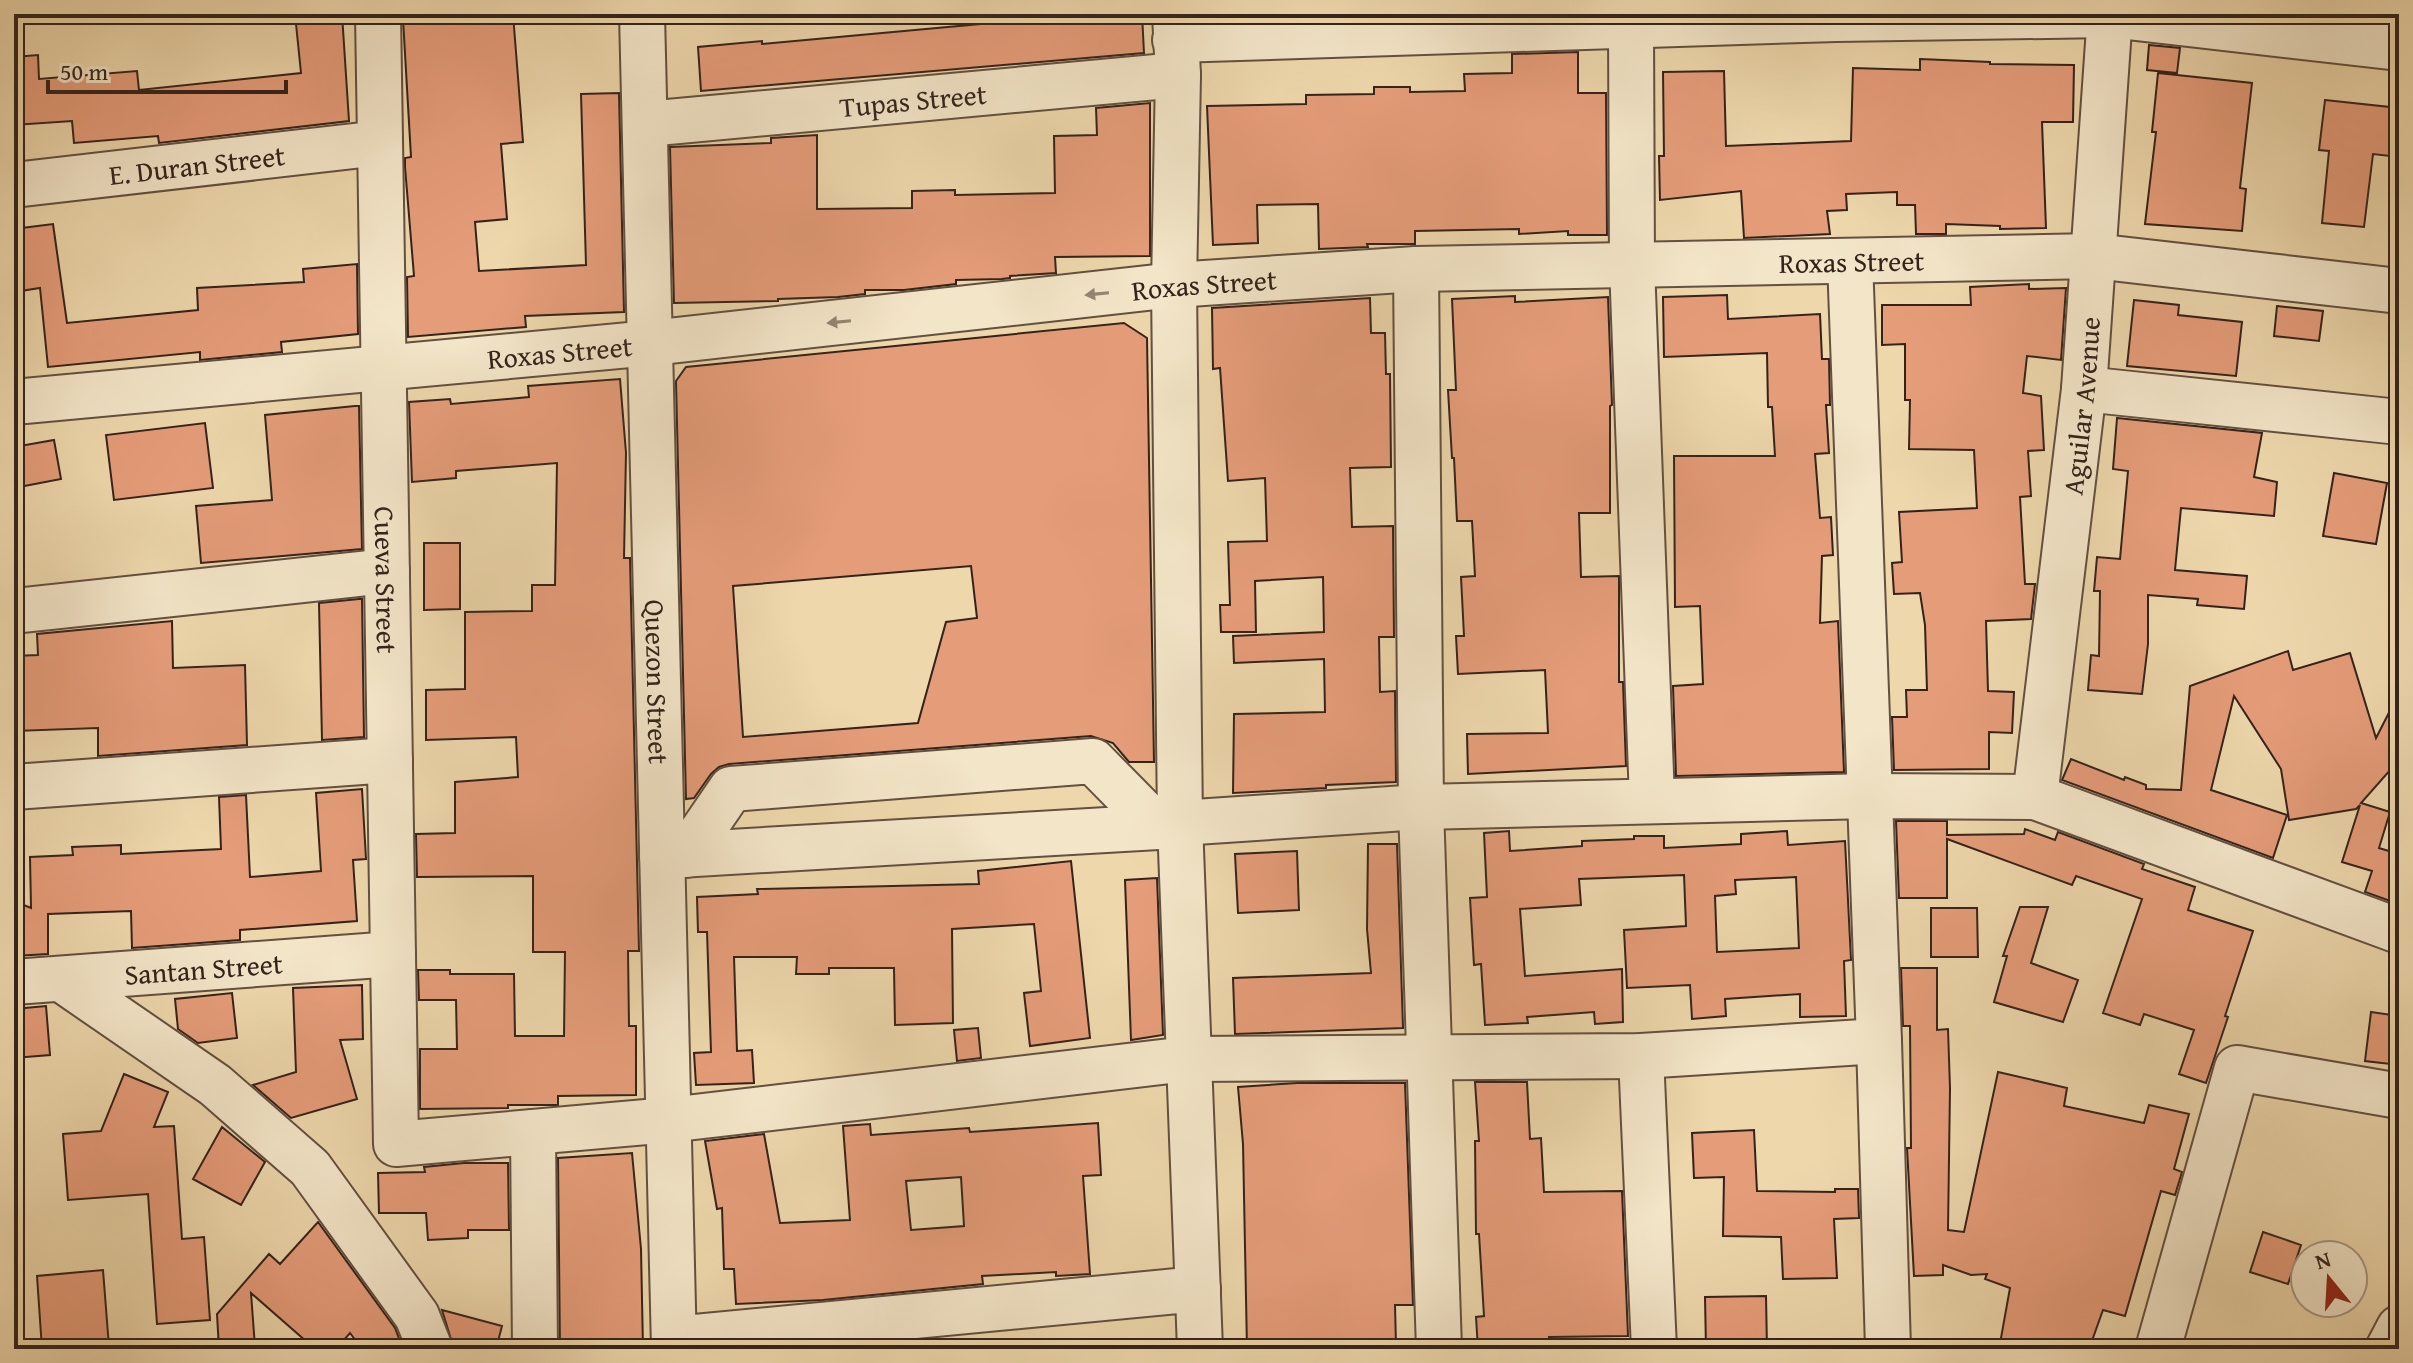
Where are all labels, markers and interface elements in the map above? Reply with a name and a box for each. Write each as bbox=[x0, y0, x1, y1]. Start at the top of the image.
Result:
scale bar bbox=[48, 44, 286, 94]
text: 50 m bbox=[60, 54, 108, 89]
street label: Tupas Street bbox=[838, 72, 988, 127]
street label: E. Duran Street bbox=[107, 134, 287, 194]
street label: Roxas Street bbox=[1778, 239, 1925, 283]
street label: Roxas Street bbox=[1129, 258, 1278, 310]
one-way arrow bbox=[1084, 287, 1109, 300]
one-way arrow bbox=[826, 315, 851, 328]
street label: Aguilar Avenue bbox=[2051, 315, 2109, 497]
street label: Roxas Street bbox=[485, 324, 634, 379]
street label: Cueva Street bbox=[365, 506, 409, 654]
street label: Quezon Street bbox=[636, 599, 680, 765]
street label: Santan Street bbox=[123, 942, 284, 994]
north arrow bbox=[2289, 1239, 2369, 1319]
text: N bbox=[2311, 1242, 2335, 1277]

